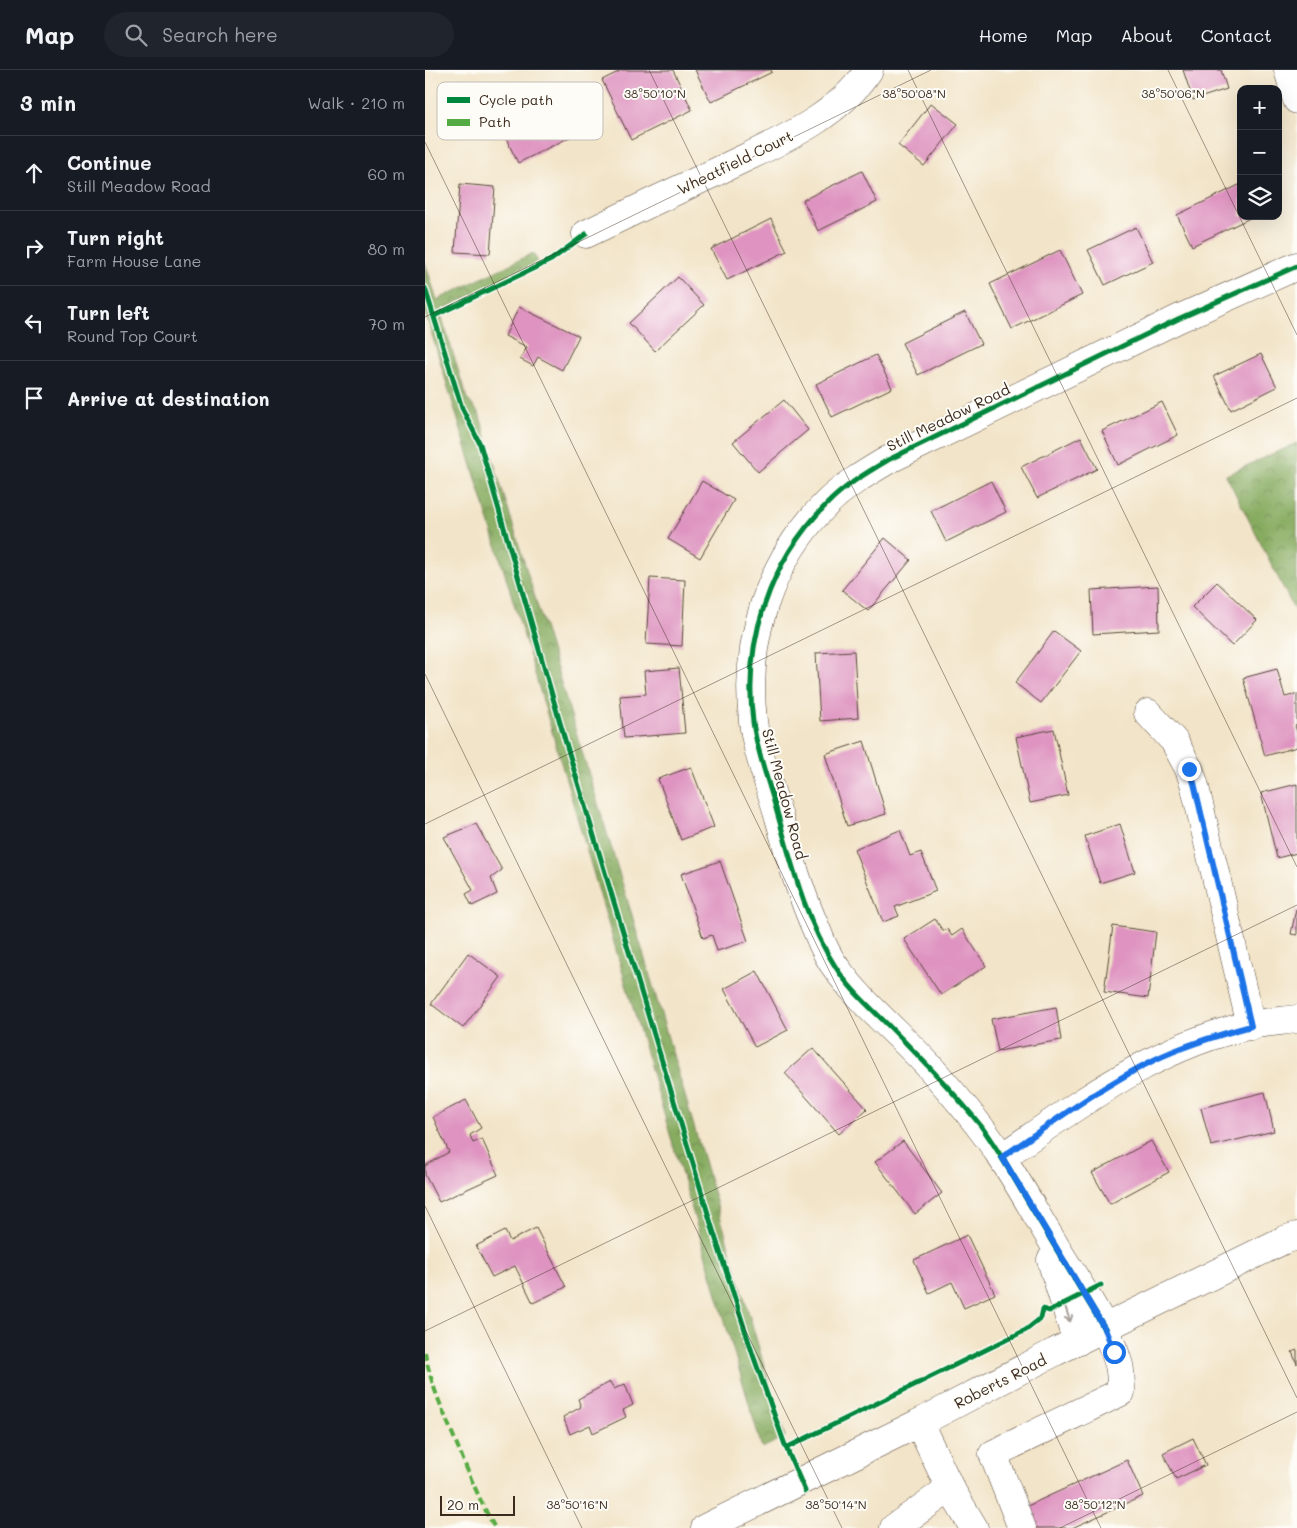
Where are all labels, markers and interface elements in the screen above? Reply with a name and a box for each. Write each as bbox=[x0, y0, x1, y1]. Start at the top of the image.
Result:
search box bbox=[104, 12, 454, 57]
text: Map bbox=[25, 19, 74, 50]
icon: search bbox=[122, 21, 150, 49]
text: Search here bbox=[162, 22, 278, 47]
text: Home bbox=[979, 23, 1028, 47]
text: Map bbox=[1056, 23, 1092, 47]
text: About bbox=[1120, 23, 1173, 47]
text: Contact bbox=[1201, 23, 1272, 47]
legend bbox=[437, 82, 603, 140]
text: 38°50'10"N bbox=[624, 85, 686, 101]
text: 38°50'08"N bbox=[882, 85, 946, 101]
text: 38°50'06"N bbox=[1141, 85, 1205, 101]
map controls bbox=[1237, 85, 1282, 220]
button: + bbox=[1237, 85, 1282, 130]
text: 3 min bbox=[20, 89, 76, 116]
text: Cycle path bbox=[479, 90, 553, 109]
text: Walk · 210 m bbox=[307, 92, 405, 113]
text: Path bbox=[479, 112, 510, 131]
street label: Wheatfield Court bbox=[674, 125, 796, 199]
button: − bbox=[1237, 130, 1282, 175]
text: Continue bbox=[67, 150, 152, 175]
icon: ahead bbox=[20, 159, 48, 187]
text: 60 m bbox=[368, 163, 405, 184]
text: Still Meadow Road bbox=[67, 175, 211, 196]
button: layers bbox=[1237, 175, 1282, 220]
text: Turn right bbox=[67, 225, 164, 250]
icon: right bbox=[20, 234, 48, 262]
text: 80 m bbox=[368, 238, 405, 259]
text: Farm House Lane bbox=[67, 250, 201, 271]
text: Turn left bbox=[67, 300, 150, 325]
icon: left bbox=[20, 309, 48, 337]
text: 70 m bbox=[368, 313, 405, 334]
text: Round Top Court bbox=[67, 325, 198, 346]
street label: Still Meadow Road bbox=[883, 378, 1013, 456]
icon: arrive bbox=[20, 384, 48, 412]
text: Arrive at destination bbox=[67, 386, 270, 411]
street label: Still Meadow Road bbox=[758, 726, 812, 862]
route end bbox=[1178, 758, 1201, 781]
one-way arrow bbox=[1064, 1306, 1073, 1322]
route start bbox=[1103, 1341, 1126, 1364]
street label: Roberts Road bbox=[950, 1349, 1050, 1413]
scale bar bbox=[440, 1493, 515, 1516]
text: 20 m bbox=[447, 1495, 479, 1514]
text: 38°50'16"N bbox=[546, 1496, 608, 1512]
text: 38°50'14"N bbox=[805, 1496, 867, 1512]
text: 38°50'12"N bbox=[1064, 1496, 1126, 1512]

